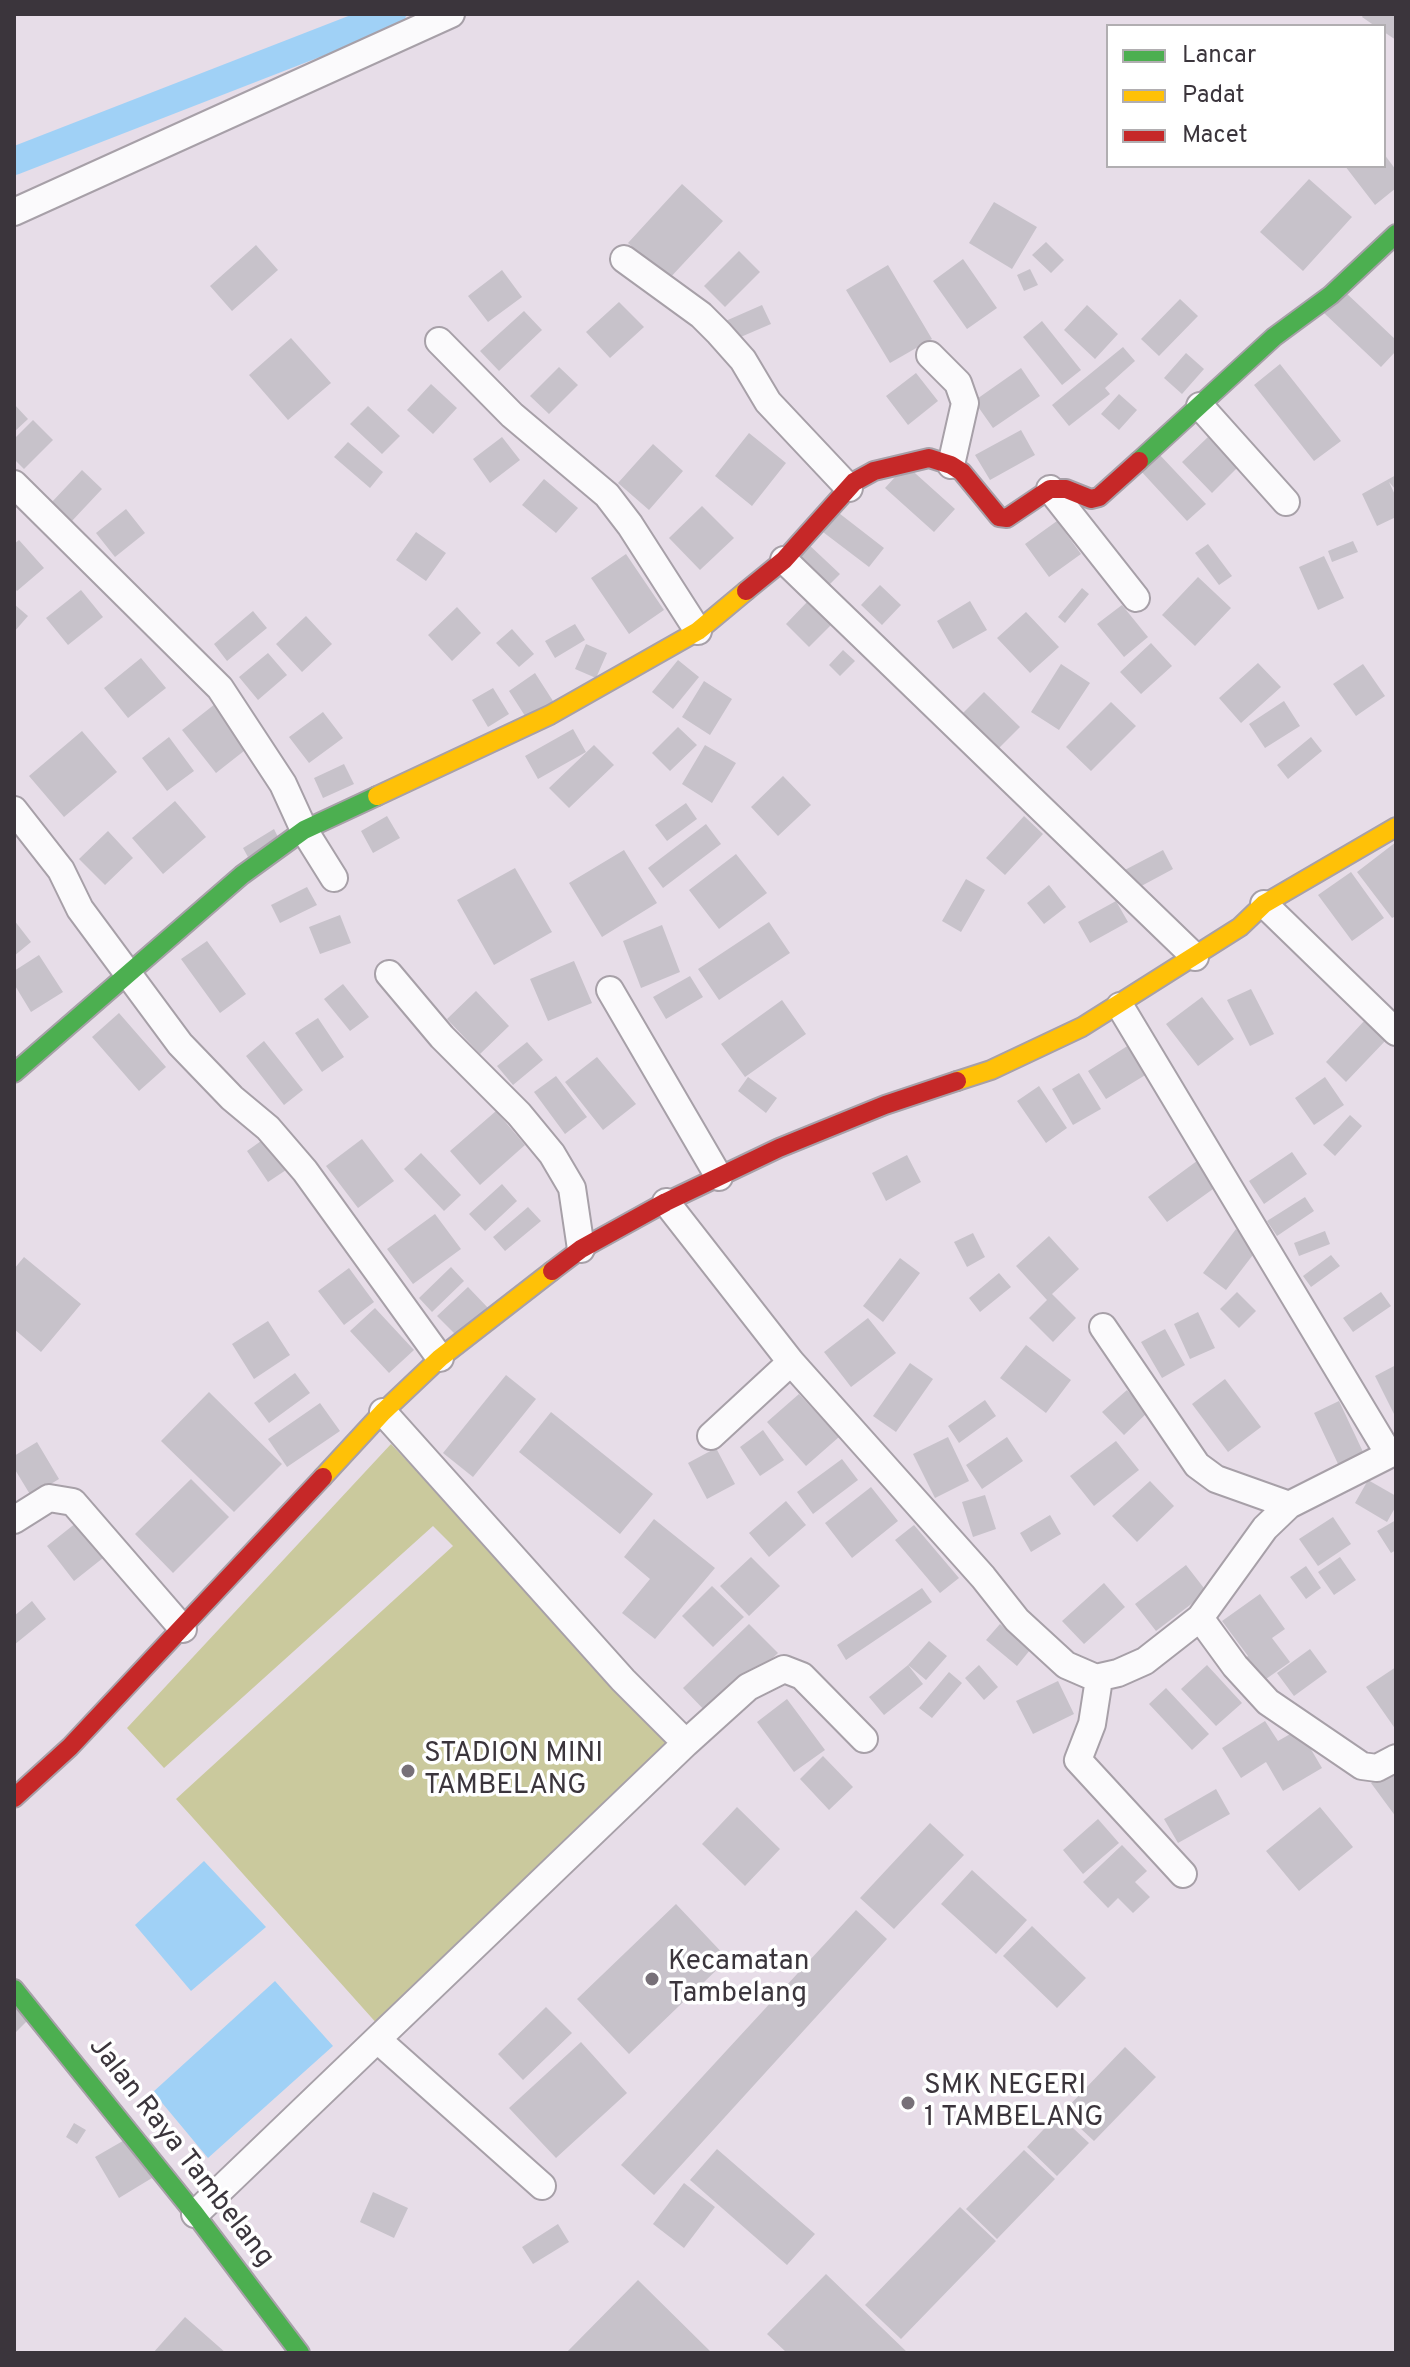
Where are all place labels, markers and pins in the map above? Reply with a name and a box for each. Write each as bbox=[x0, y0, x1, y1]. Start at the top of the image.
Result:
place label: STADION MINI TAMBELANG bbox=[424, 1738, 603, 1804]
marker: STADION MINI TAMBELANG bbox=[399, 1762, 417, 1780]
place label: Kecamatan Tambelang bbox=[668, 1946, 809, 2012]
marker: Kecamatan Tambelang bbox=[643, 1970, 661, 1988]
place label: SMK NEGERI 1 TAMBELANG bbox=[924, 2070, 1104, 2136]
marker: SMK NEGERI 1 TAMBELANG bbox=[899, 2094, 917, 2112]

